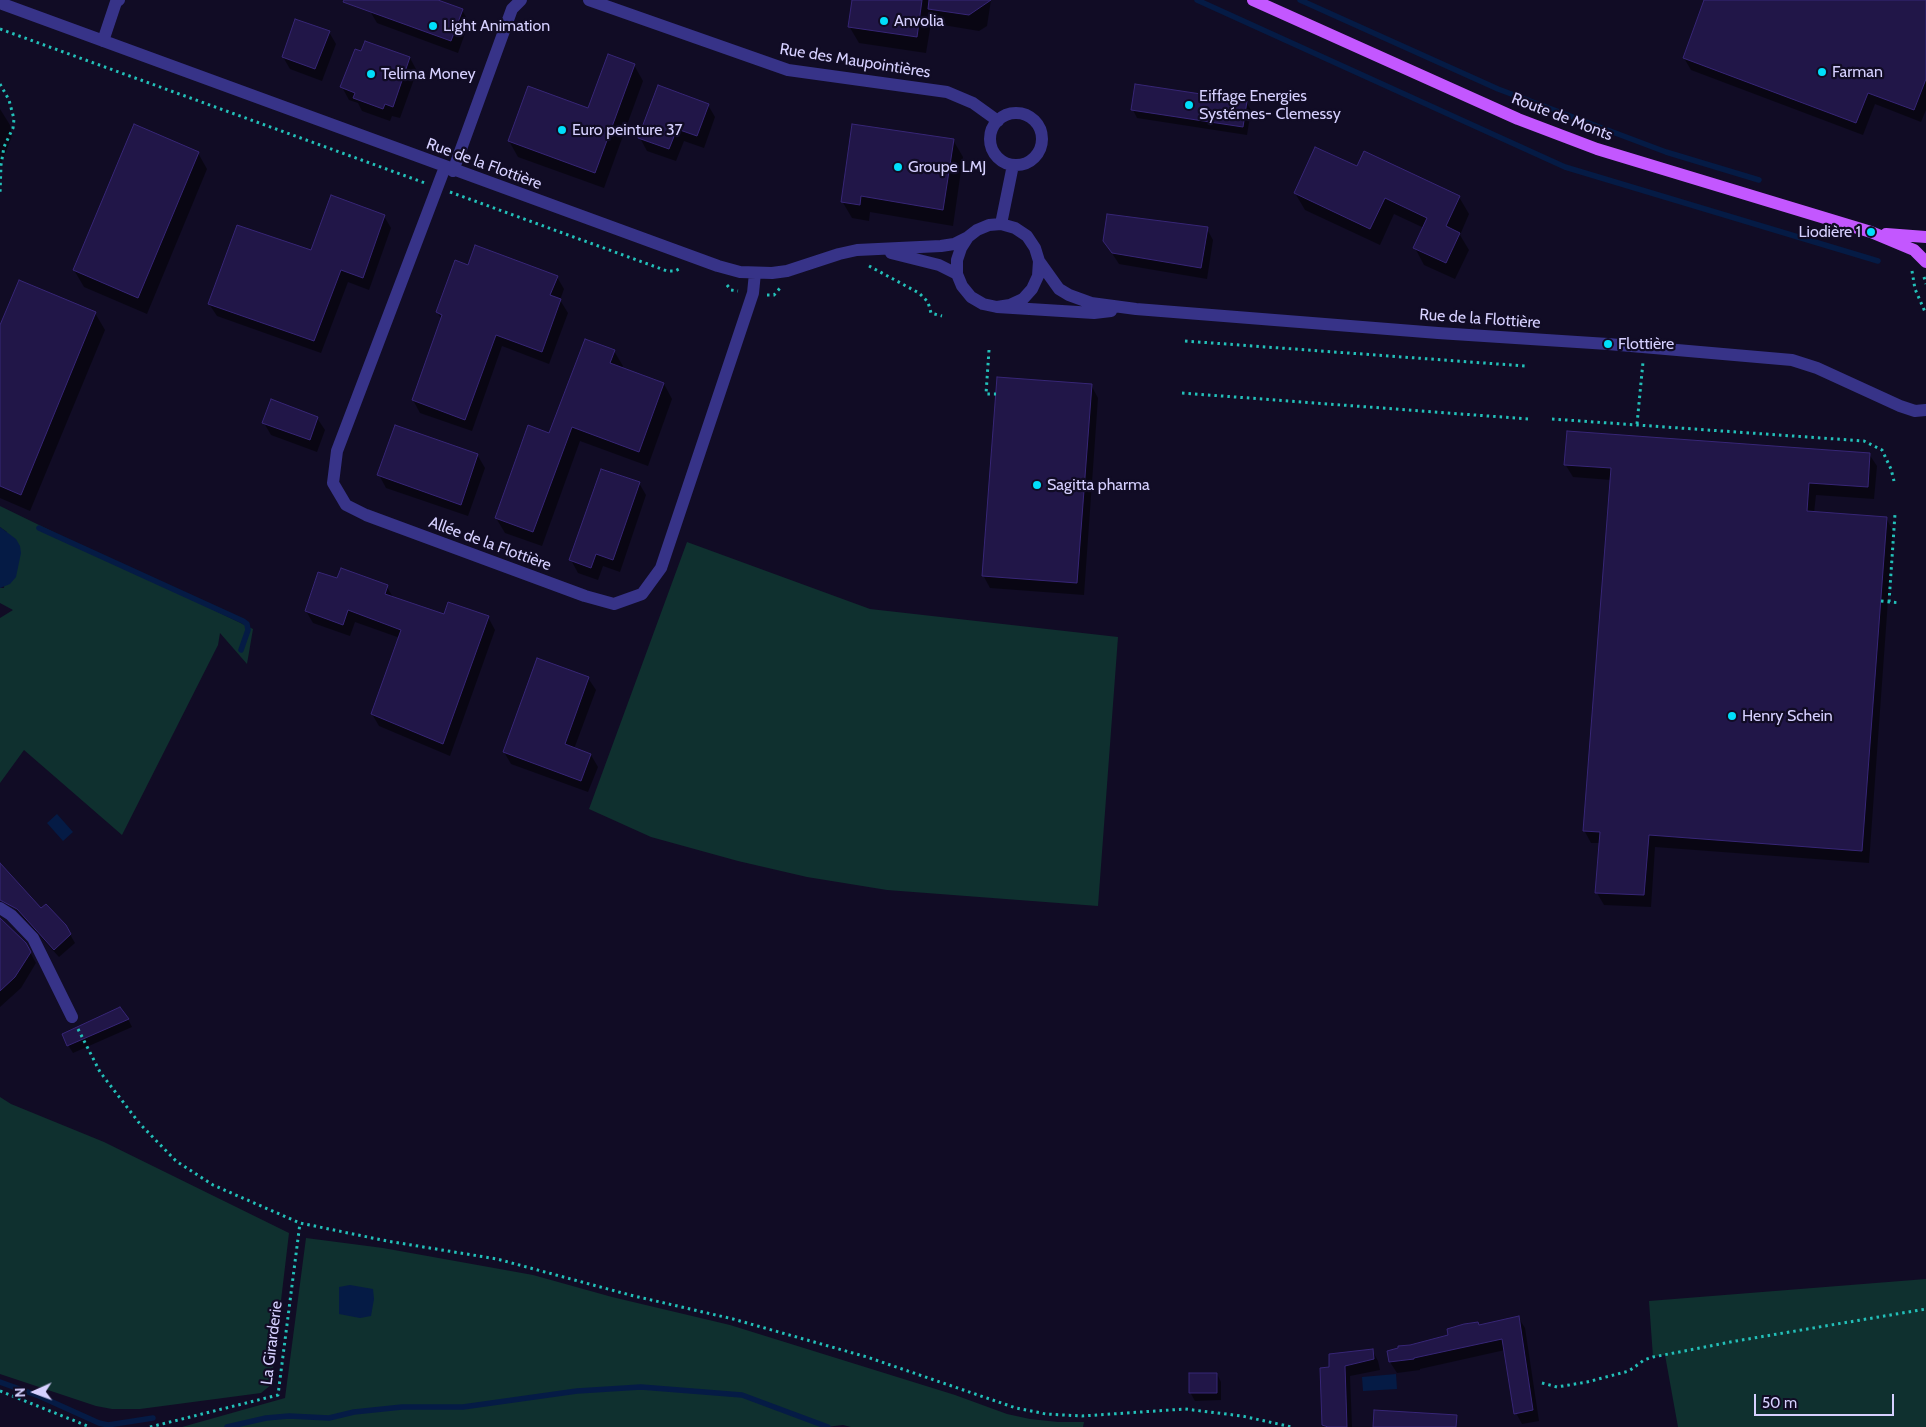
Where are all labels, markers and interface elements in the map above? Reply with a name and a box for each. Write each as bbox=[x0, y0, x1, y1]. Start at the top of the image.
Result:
place label: Anvolia bbox=[894, 11, 944, 31]
marker: Anvolia bbox=[878, 15, 890, 27]
place label: Light Animation bbox=[443, 16, 550, 36]
marker: Light Animation bbox=[427, 20, 439, 32]
street label: Rue des Maupointières bbox=[778, 40, 932, 82]
place label: Farman bbox=[1832, 62, 1883, 82]
place label: Telima Money bbox=[381, 64, 476, 84]
marker: Farman bbox=[1816, 66, 1828, 78]
marker: Telima Money bbox=[365, 68, 377, 80]
place label: Eiffage Energies Systémes- Clemessy bbox=[1199, 86, 1341, 124]
street label: Route de Monts bbox=[1509, 89, 1615, 145]
marker: Eiffage Energies Systémes- Clemessy bbox=[1183, 99, 1195, 111]
place label: Euro peinture 37 bbox=[572, 120, 683, 140]
marker: Euro peinture 37 bbox=[556, 124, 568, 136]
street label: Rue de la Flottière bbox=[424, 134, 544, 194]
place label: Groupe LMJ bbox=[908, 157, 986, 177]
marker: Groupe LMJ bbox=[892, 161, 904, 173]
place label: Liodière 1 bbox=[1798, 222, 1861, 242]
marker: Liodière 1 bbox=[1865, 226, 1877, 238]
street label: Rue de la Flottière bbox=[1419, 305, 1541, 333]
place label: Flottière bbox=[1618, 334, 1674, 354]
marker: Flottière bbox=[1602, 338, 1614, 350]
place label: Sagitta pharma bbox=[1047, 475, 1150, 495]
marker: Sagitta pharma bbox=[1031, 479, 1043, 491]
street label: Allée de la Flottière bbox=[426, 513, 554, 575]
place label: Henry Schein bbox=[1742, 706, 1833, 726]
marker: Henry Schein bbox=[1726, 710, 1738, 722]
street label: La Girarderie bbox=[257, 1300, 287, 1386]
north arrow bbox=[10, 1367, 60, 1417]
scale bar bbox=[1756, 1384, 1896, 1416]
text: N bbox=[11, 1387, 29, 1398]
text: 50 m bbox=[1762, 1394, 1797, 1412]

